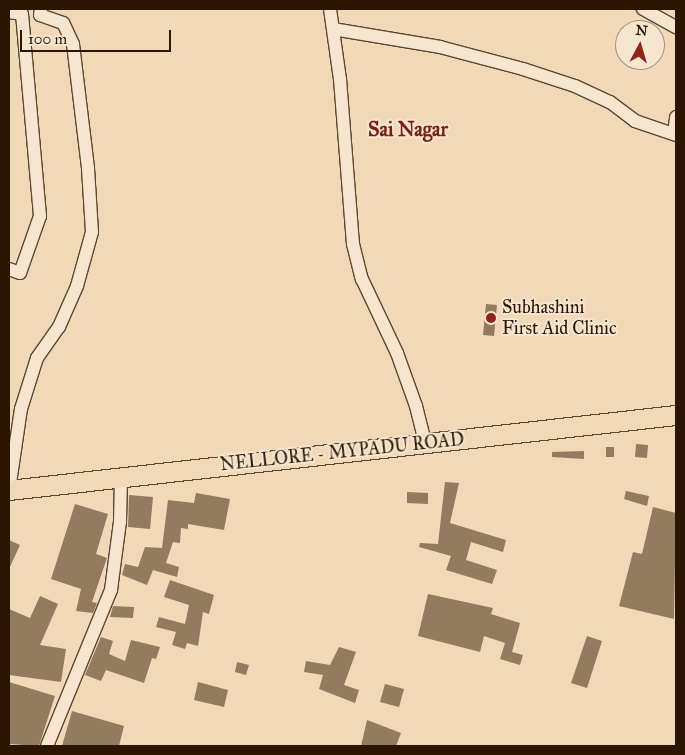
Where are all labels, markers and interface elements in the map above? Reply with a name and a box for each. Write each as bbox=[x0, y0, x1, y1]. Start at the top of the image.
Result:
scale bar bbox=[22, 20, 174, 52]
north arrow bbox=[615, 20, 665, 70]
text: N bbox=[635, 22, 648, 40]
text: 100 m bbox=[28, 30, 67, 48]
district label: Sai Nagar bbox=[368, 117, 448, 141]
place label: Subhashini First Aid Clinic bbox=[502, 297, 616, 340]
marker: Subhashini First Aid Clinic bbox=[484, 311, 498, 325]
street label: NELLORE - MYPADU ROAD bbox=[219, 428, 465, 476]

